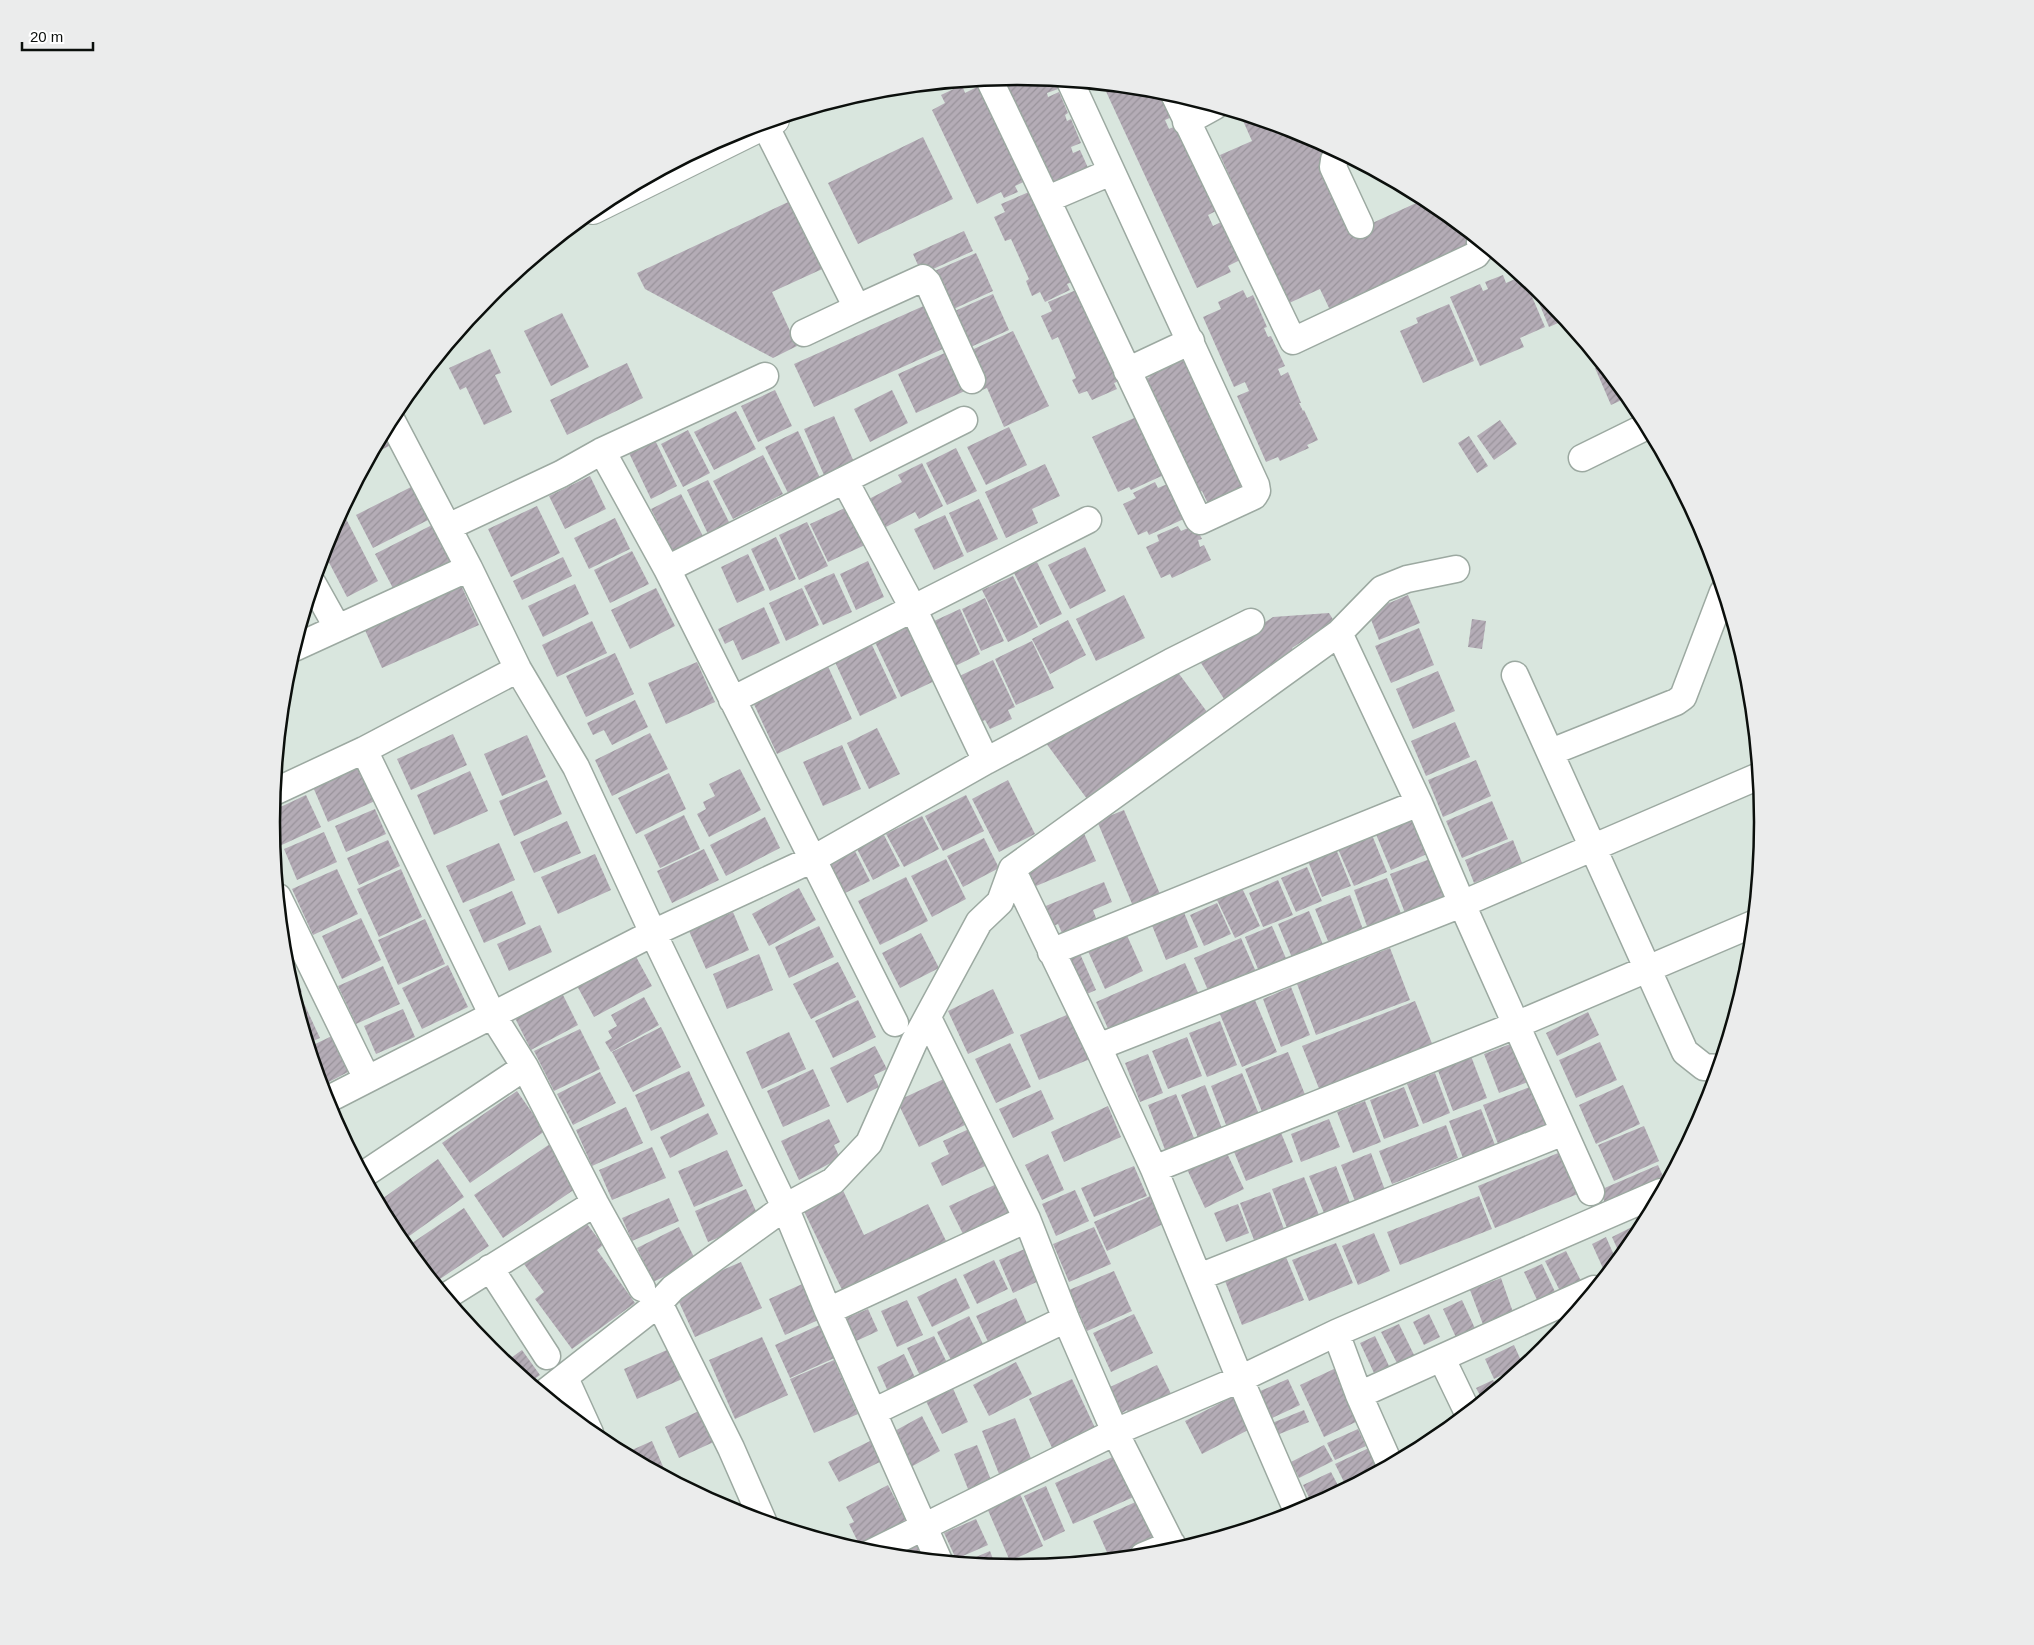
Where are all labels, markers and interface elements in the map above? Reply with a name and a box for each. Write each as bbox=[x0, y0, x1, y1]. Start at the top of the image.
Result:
scale bar bbox=[22, 20, 94, 52]
text: 20 m bbox=[30, 28, 63, 45]

